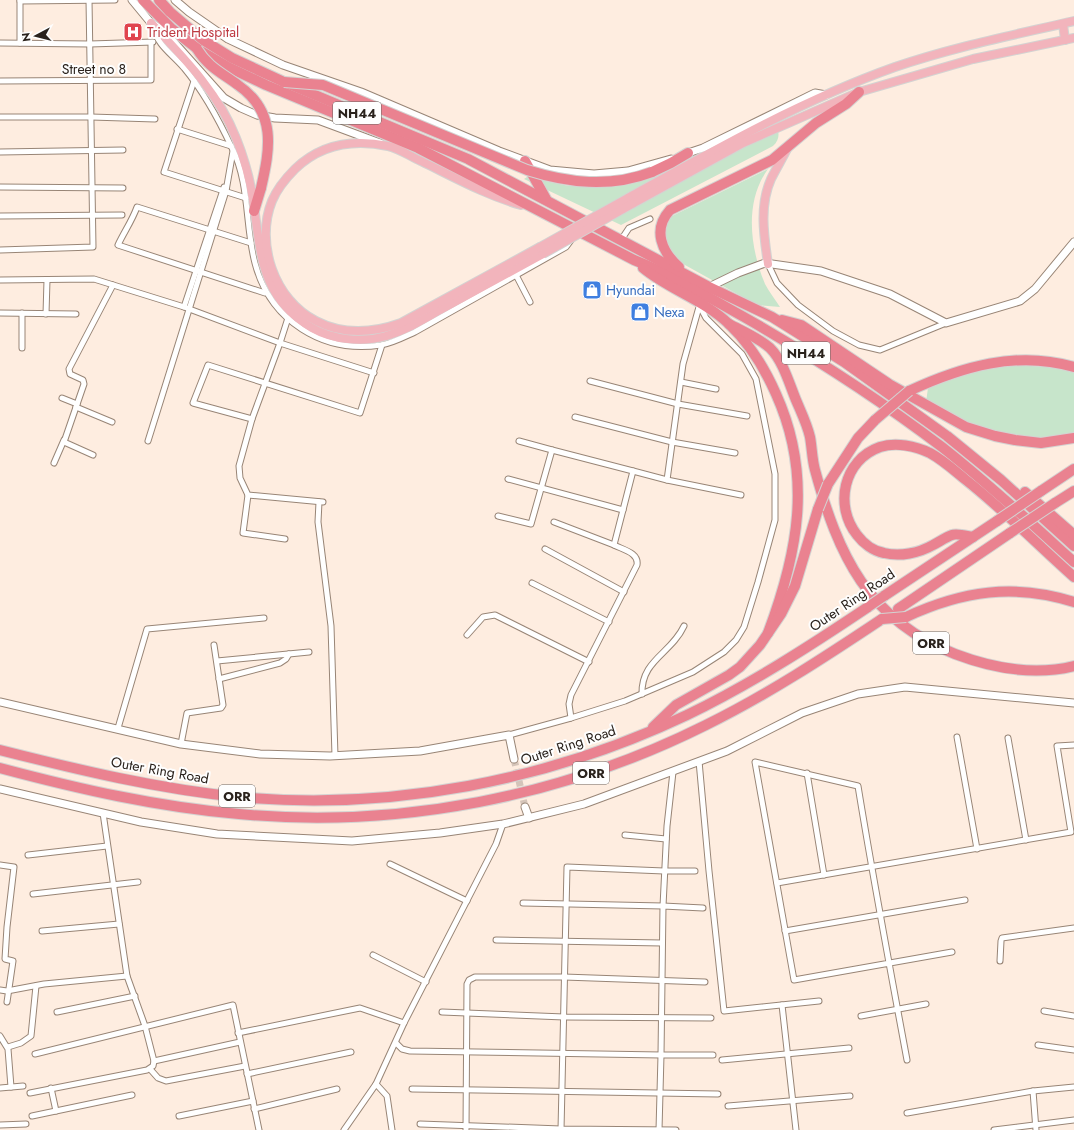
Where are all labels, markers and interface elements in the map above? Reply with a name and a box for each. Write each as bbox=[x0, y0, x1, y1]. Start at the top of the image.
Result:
north arrow bbox=[16, 16, 56, 56]
hospital icon: Trident Hospital bbox=[122, 21, 144, 43]
place label: Trident Hospital bbox=[147, 22, 239, 42]
text: N bbox=[18, 32, 35, 43]
street label: Street no 8 bbox=[62, 59, 126, 79]
road number: NH44 bbox=[333, 102, 381, 124]
shop icon: Hyundai bbox=[581, 279, 603, 301]
place label: Hyundai bbox=[606, 280, 655, 300]
shop icon: Nexa bbox=[629, 301, 651, 323]
place label: Nexa bbox=[654, 302, 684, 322]
road number: NH44 bbox=[782, 342, 830, 364]
street label: Outer Ring Road bbox=[805, 564, 899, 636]
road number: ORR bbox=[913, 632, 949, 654]
street label: Outer Ring Road bbox=[518, 720, 618, 770]
street label: Outer Ring Road bbox=[109, 752, 211, 788]
road number: ORR bbox=[573, 762, 609, 784]
road number: ORR bbox=[219, 785, 255, 807]

